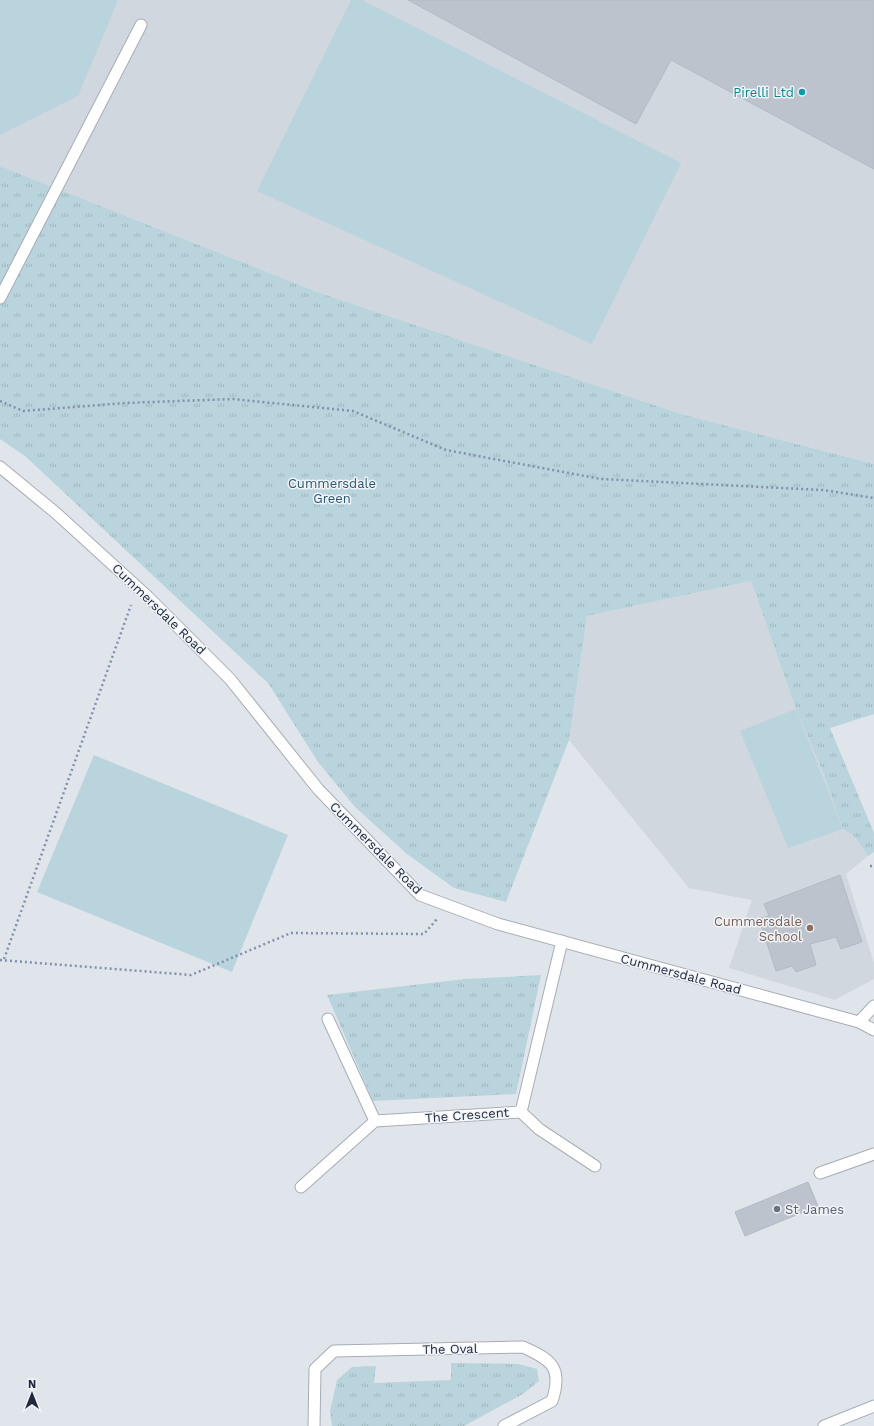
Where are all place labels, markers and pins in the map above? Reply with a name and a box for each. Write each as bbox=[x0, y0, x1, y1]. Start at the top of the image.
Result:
place label: Pirelli Ltd bbox=[733, 85, 794, 100]
marker: Pirelli Ltd bbox=[797, 87, 807, 97]
place label: Cummersdale School bbox=[714, 914, 802, 944]
marker: Cummersdale School bbox=[805, 923, 815, 933]
place label: St James bbox=[785, 1202, 844, 1217]
marker: St James bbox=[772, 1204, 782, 1214]

